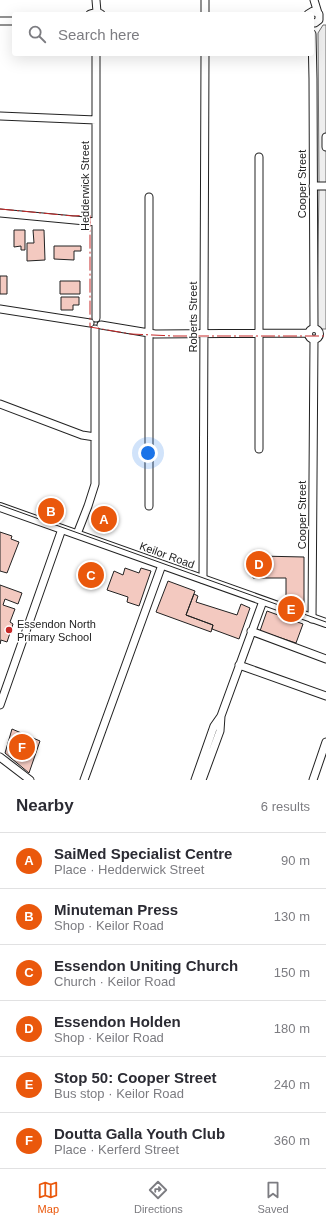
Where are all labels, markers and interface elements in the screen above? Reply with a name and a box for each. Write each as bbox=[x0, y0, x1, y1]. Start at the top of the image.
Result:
search box bbox=[12, 12, 314, 56]
icon: search bbox=[26, 23, 48, 45]
text: Search here bbox=[58, 26, 140, 43]
street label: Hedderwick Street bbox=[79, 141, 91, 231]
street label: Cooper Street bbox=[296, 150, 308, 218]
street label: Roberts Street bbox=[187, 282, 199, 352]
your location bbox=[138, 443, 158, 463]
street label: Cooper Street bbox=[296, 481, 308, 549]
pin: B bbox=[38, 496, 64, 526]
pin: A bbox=[91, 504, 117, 534]
street label: Keilor Road bbox=[138, 540, 196, 570]
pin: D bbox=[246, 549, 272, 579]
pin: C bbox=[78, 560, 104, 590]
pin: E bbox=[278, 594, 304, 624]
place label: Essendon North Primary School bbox=[17, 618, 96, 643]
marker: Essendon North Primary School bbox=[4, 625, 14, 635]
pin: F bbox=[9, 732, 35, 762]
text: Nearby bbox=[16, 796, 74, 815]
text: 6 results bbox=[261, 799, 310, 814]
text: SaiMed Specialist Centre bbox=[54, 845, 232, 862]
text: A bbox=[24, 853, 34, 868]
text: 90 m bbox=[281, 853, 310, 868]
text: Place · Hedderwick Street bbox=[54, 862, 204, 877]
text: Minuteman Press bbox=[54, 901, 178, 918]
text: B bbox=[24, 909, 34, 924]
text: 130 m bbox=[274, 909, 310, 924]
text: Shop · Keilor Road bbox=[54, 918, 164, 933]
text: Essendon Uniting Church bbox=[54, 957, 238, 974]
text: C bbox=[24, 965, 34, 980]
text: 150 m bbox=[274, 965, 310, 980]
text: Church · Keilor Road bbox=[54, 974, 175, 989]
text: Essendon Holden bbox=[54, 1013, 181, 1030]
text: D bbox=[24, 1021, 34, 1036]
text: 180 m bbox=[274, 1021, 310, 1036]
text: Shop · Keilor Road bbox=[54, 1030, 164, 1045]
text: Stop 50: Cooper Street bbox=[54, 1069, 217, 1086]
text: E bbox=[25, 1077, 33, 1092]
text: 240 m bbox=[274, 1077, 310, 1092]
text: Bus stop · Keilor Road bbox=[54, 1086, 184, 1101]
text: Doutta Galla Youth Club bbox=[54, 1125, 225, 1142]
text: F bbox=[25, 1133, 33, 1148]
text: 360 m bbox=[274, 1133, 310, 1148]
text: Place · Kerferd Street bbox=[54, 1142, 179, 1157]
tab: Map bbox=[37, 1179, 59, 1215]
tab: Directions bbox=[134, 1179, 183, 1215]
tab: Saved bbox=[257, 1179, 289, 1215]

